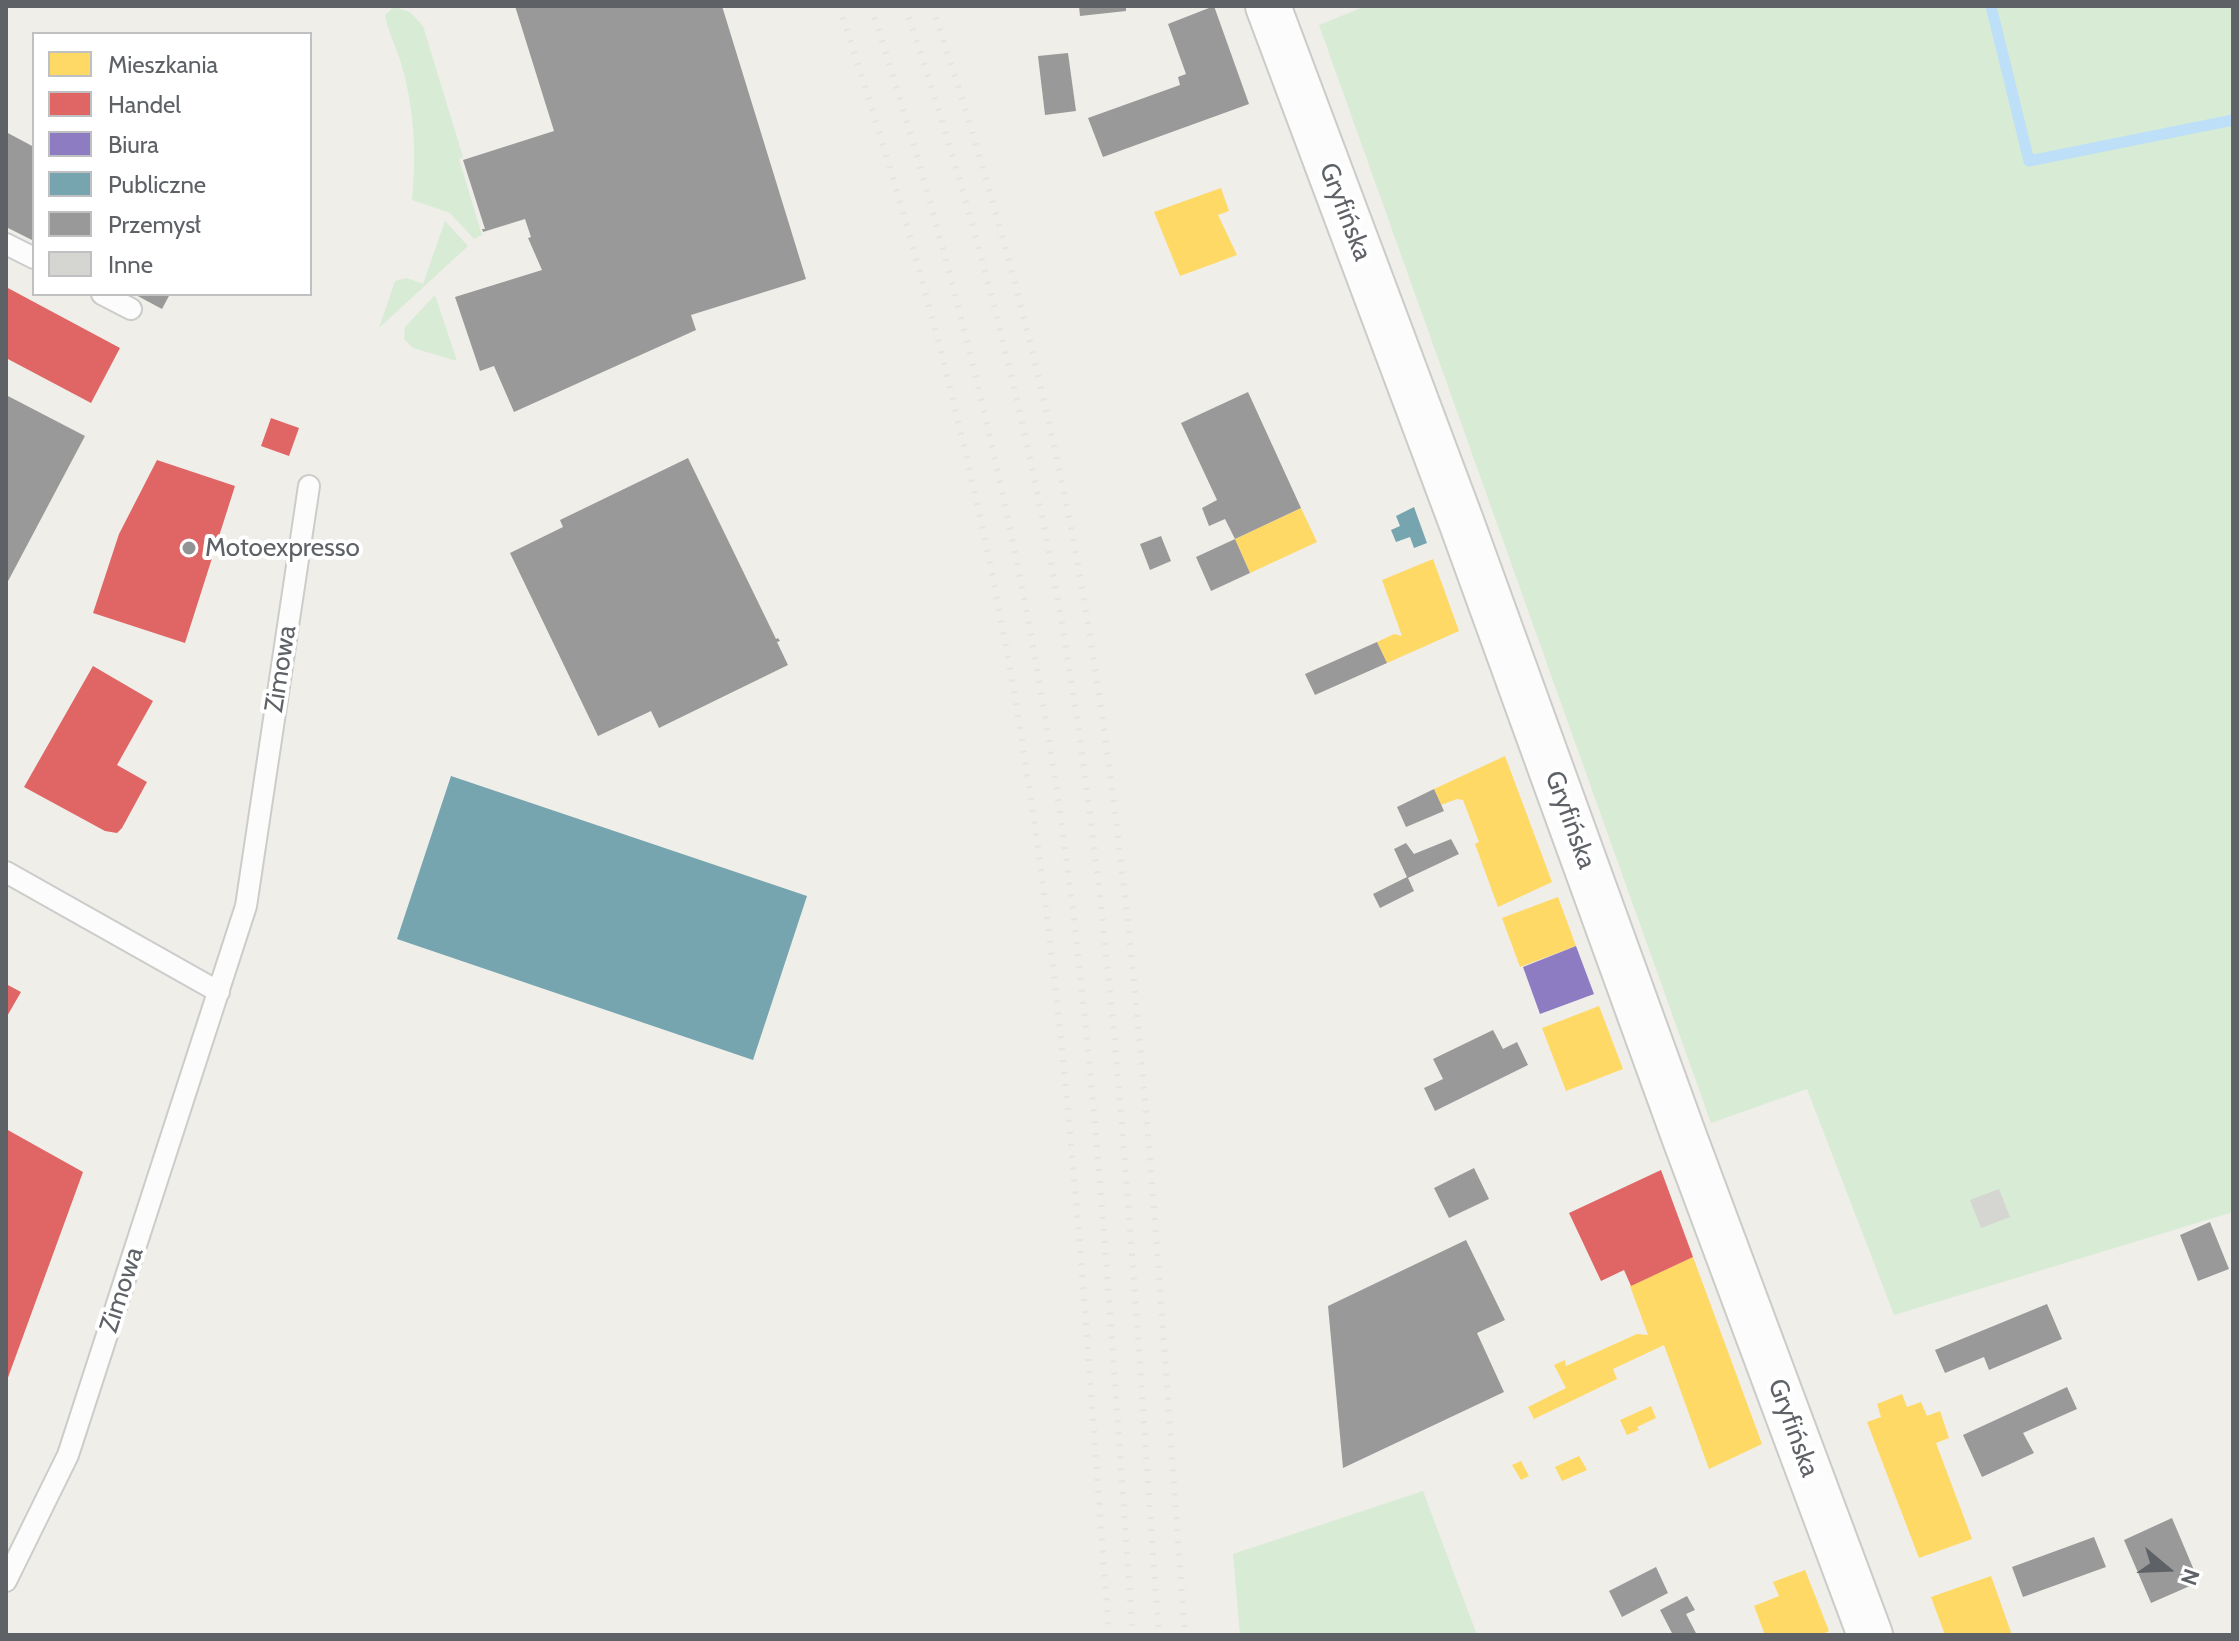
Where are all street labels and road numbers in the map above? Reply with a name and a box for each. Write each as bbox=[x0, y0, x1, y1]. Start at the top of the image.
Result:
street label: Gryfińska bbox=[1312, 159, 1378, 265]
street label: Zimowa bbox=[259, 623, 303, 715]
street label: Gryfińska bbox=[1538, 767, 1602, 873]
street label: Zimowa bbox=[94, 1243, 150, 1337]
street label: Gryfińska bbox=[1761, 1375, 1825, 1481]

